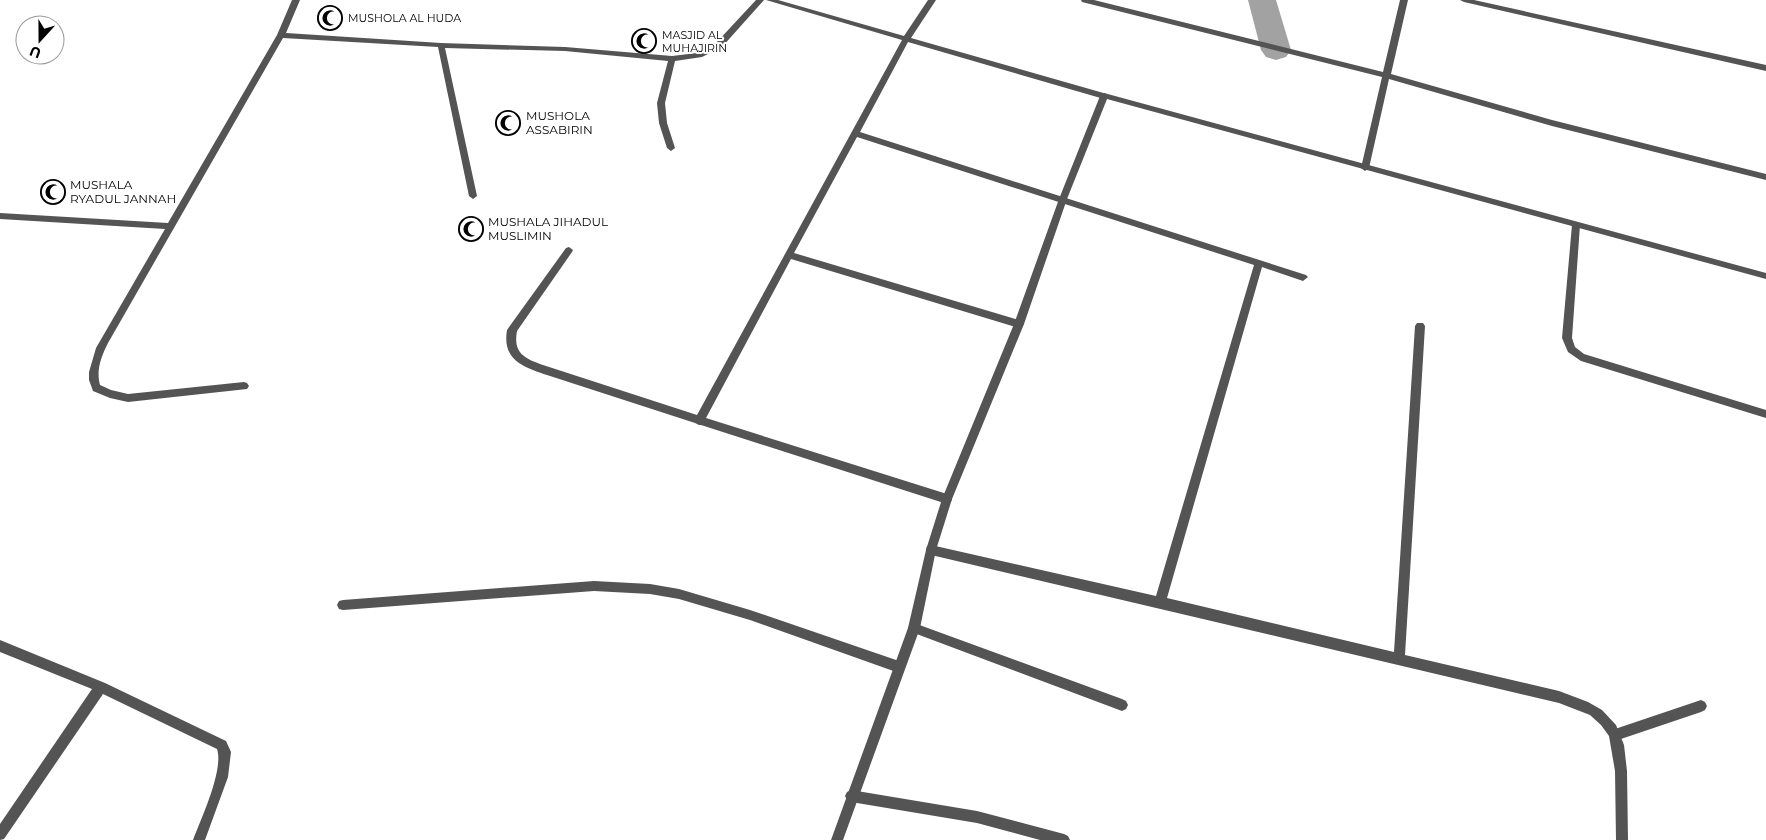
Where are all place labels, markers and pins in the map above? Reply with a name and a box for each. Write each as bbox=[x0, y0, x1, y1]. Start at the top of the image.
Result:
mosque icon: MUSHOLA AL HUDA bbox=[317, 5, 343, 31]
place label: MUSHOLA AL HUDA bbox=[348, 11, 461, 25]
mosque icon: MASJID AL MUHAJIRIN bbox=[631, 28, 657, 54]
place label: MASJID AL MUHAJIRIN bbox=[662, 28, 727, 55]
place label: MUSHOLA ASSABIRIN bbox=[526, 108, 593, 137]
mosque icon: MUSHOLA ASSABIRIN bbox=[495, 110, 521, 136]
place label: MUSHALA RYADUL JANNAH bbox=[70, 177, 176, 206]
mosque icon: MUSHALA RYADUL JANNAH bbox=[40, 179, 66, 205]
place label: MUSHALA JIHADUL MUSLIMIN bbox=[488, 214, 608, 243]
mosque icon: MUSHALA JIHADUL MUSLIMIN bbox=[458, 216, 484, 242]

